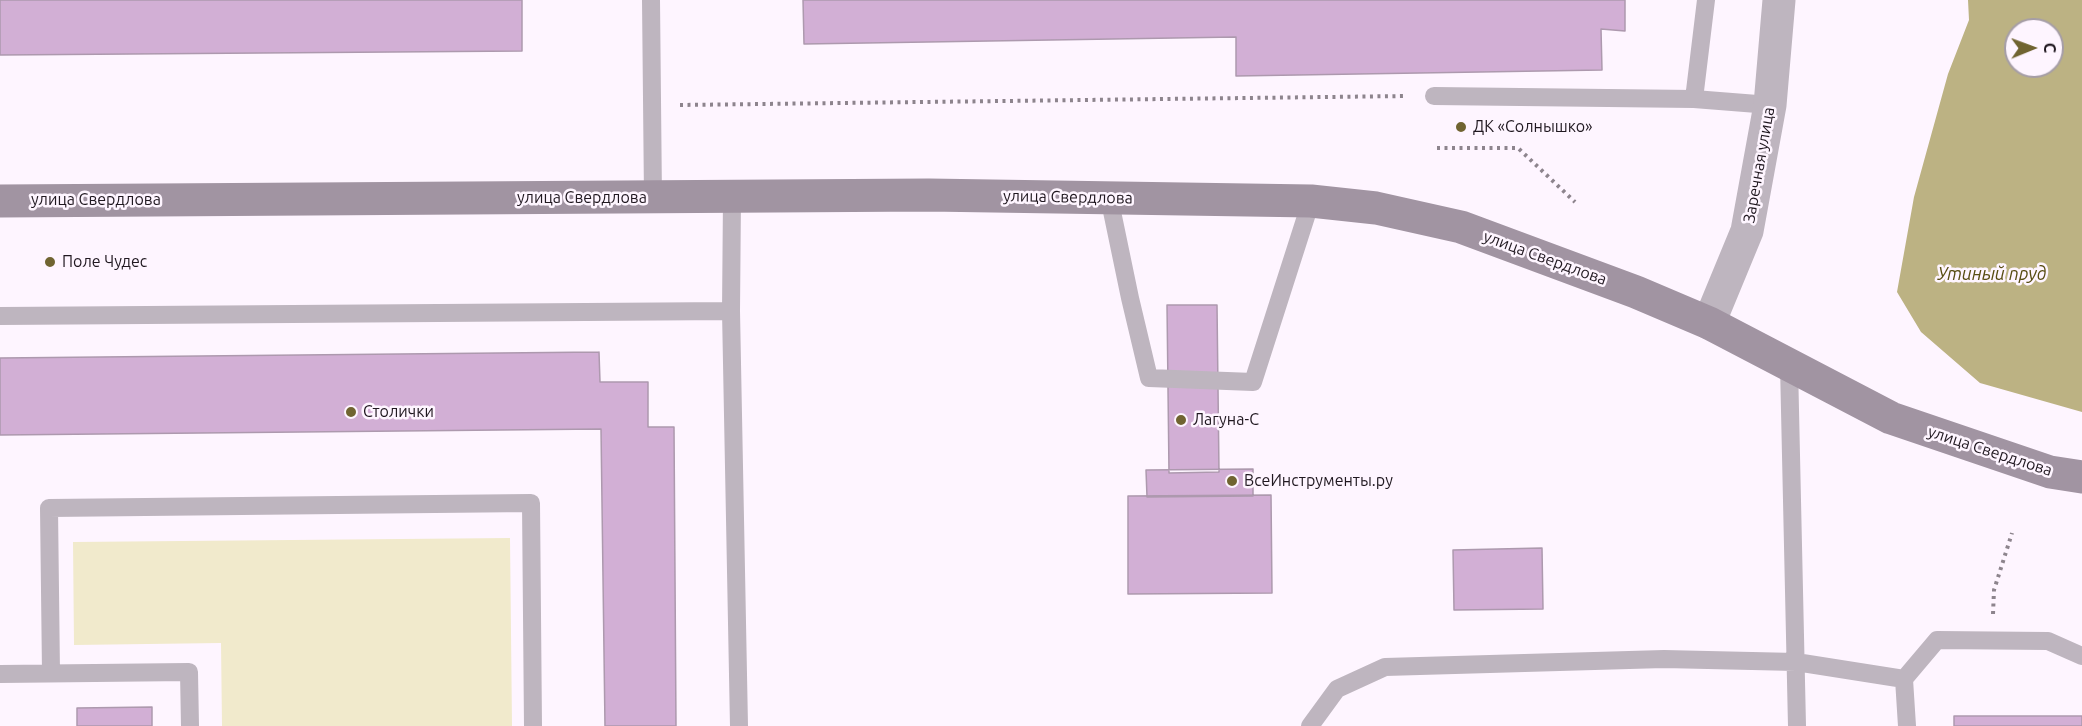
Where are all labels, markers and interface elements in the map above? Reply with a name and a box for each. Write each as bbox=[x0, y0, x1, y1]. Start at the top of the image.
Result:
north arrow bbox=[2004, 18, 2064, 78]
text: С bbox=[2041, 42, 2059, 53]
street label: Заречная улица bbox=[1739, 106, 1779, 224]
place label: ДК «Солнышко» bbox=[1473, 117, 1593, 137]
marker: ДК «Солнышко» bbox=[1454, 120, 1468, 134]
street label: улица Свердлова bbox=[1003, 186, 1133, 208]
street label: улица Свердлова bbox=[517, 188, 647, 208]
street label: улица Свердлова bbox=[31, 190, 161, 210]
street label: улица Свердлова bbox=[1481, 227, 1609, 289]
place label: Поле Чудес bbox=[62, 252, 147, 272]
marker: Поле Чудес bbox=[43, 255, 57, 269]
water label: Утиный пруд bbox=[1938, 263, 2046, 285]
place label: Столички bbox=[363, 402, 434, 422]
marker: Столички bbox=[344, 405, 358, 419]
place label: Лагуна-С bbox=[1193, 410, 1259, 430]
marker: Лагуна-С bbox=[1174, 413, 1188, 427]
street label: улица Свердлова bbox=[1925, 422, 2055, 480]
place label: ВсеИнструменты.ру bbox=[1244, 471, 1393, 491]
marker: ВсеИнструменты.ру bbox=[1225, 474, 1239, 488]

